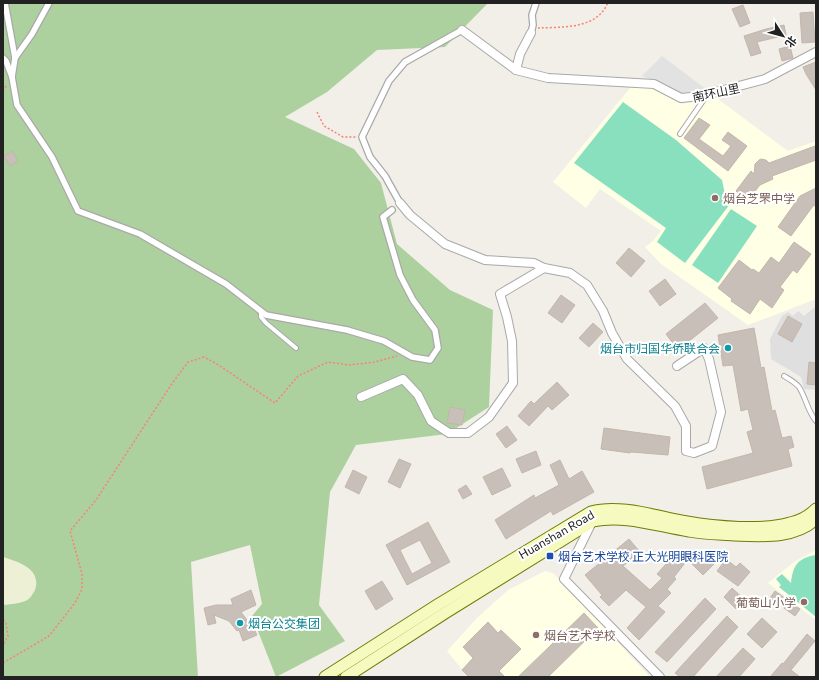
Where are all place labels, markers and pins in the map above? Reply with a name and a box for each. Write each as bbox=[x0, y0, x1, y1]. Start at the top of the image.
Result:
place label: 烟台芝罘中学 bbox=[723, 191, 795, 205]
marker: 烟台芝罘中学 bbox=[710, 193, 720, 203]
place label: 烟台市归国华侨联合会 bbox=[600, 341, 720, 355]
marker: 烟台市归国华侨联合会 bbox=[723, 343, 733, 353]
place label: 烟台艺术学校 正大光明眼科医院 bbox=[558, 549, 728, 563]
marker: 烟台艺术学校 正大光明眼科医院 bbox=[545, 551, 555, 561]
place label: 葡萄山小学 bbox=[736, 595, 796, 609]
marker: 葡萄山小学 bbox=[799, 597, 809, 607]
place label: 烟台公交集团 bbox=[248, 616, 320, 630]
marker: 烟台公交集团 bbox=[235, 618, 245, 628]
place label: 烟台艺术学校 bbox=[544, 628, 616, 642]
marker: 烟台艺术学校 bbox=[531, 630, 541, 640]

